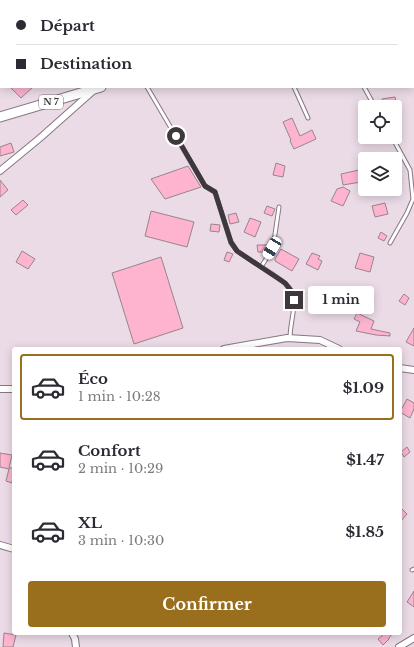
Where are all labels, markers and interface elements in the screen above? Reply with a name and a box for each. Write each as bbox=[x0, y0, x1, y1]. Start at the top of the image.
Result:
text: Départ bbox=[40, 16, 95, 35]
text: Destination bbox=[40, 54, 132, 73]
road number: N 7 bbox=[39, 95, 63, 109]
map controls bbox=[358, 100, 402, 196]
button: locate bbox=[358, 100, 402, 144]
route start bbox=[167, 127, 185, 145]
button: layers bbox=[358, 152, 402, 196]
car bbox=[261, 235, 283, 261]
callout: 1 min bbox=[308, 286, 374, 314]
route end bbox=[285, 291, 303, 309]
text: 1 min bbox=[322, 291, 360, 308]
icon: car bbox=[30, 369, 66, 405]
text: Éco bbox=[78, 369, 108, 388]
text: $1.09 bbox=[343, 378, 384, 397]
text: 1 min · 10:28 bbox=[78, 388, 161, 405]
icon: car bbox=[30, 441, 66, 477]
text: Confort bbox=[78, 441, 141, 460]
text: $1.47 bbox=[346, 450, 384, 469]
text: 2 min · 10:29 bbox=[78, 460, 163, 477]
icon: car bbox=[30, 513, 66, 549]
text: XL bbox=[78, 513, 102, 532]
text: $1.85 bbox=[345, 522, 384, 541]
text: 3 min · 10:30 bbox=[78, 532, 164, 549]
button: Confirmer bbox=[28, 581, 386, 627]

